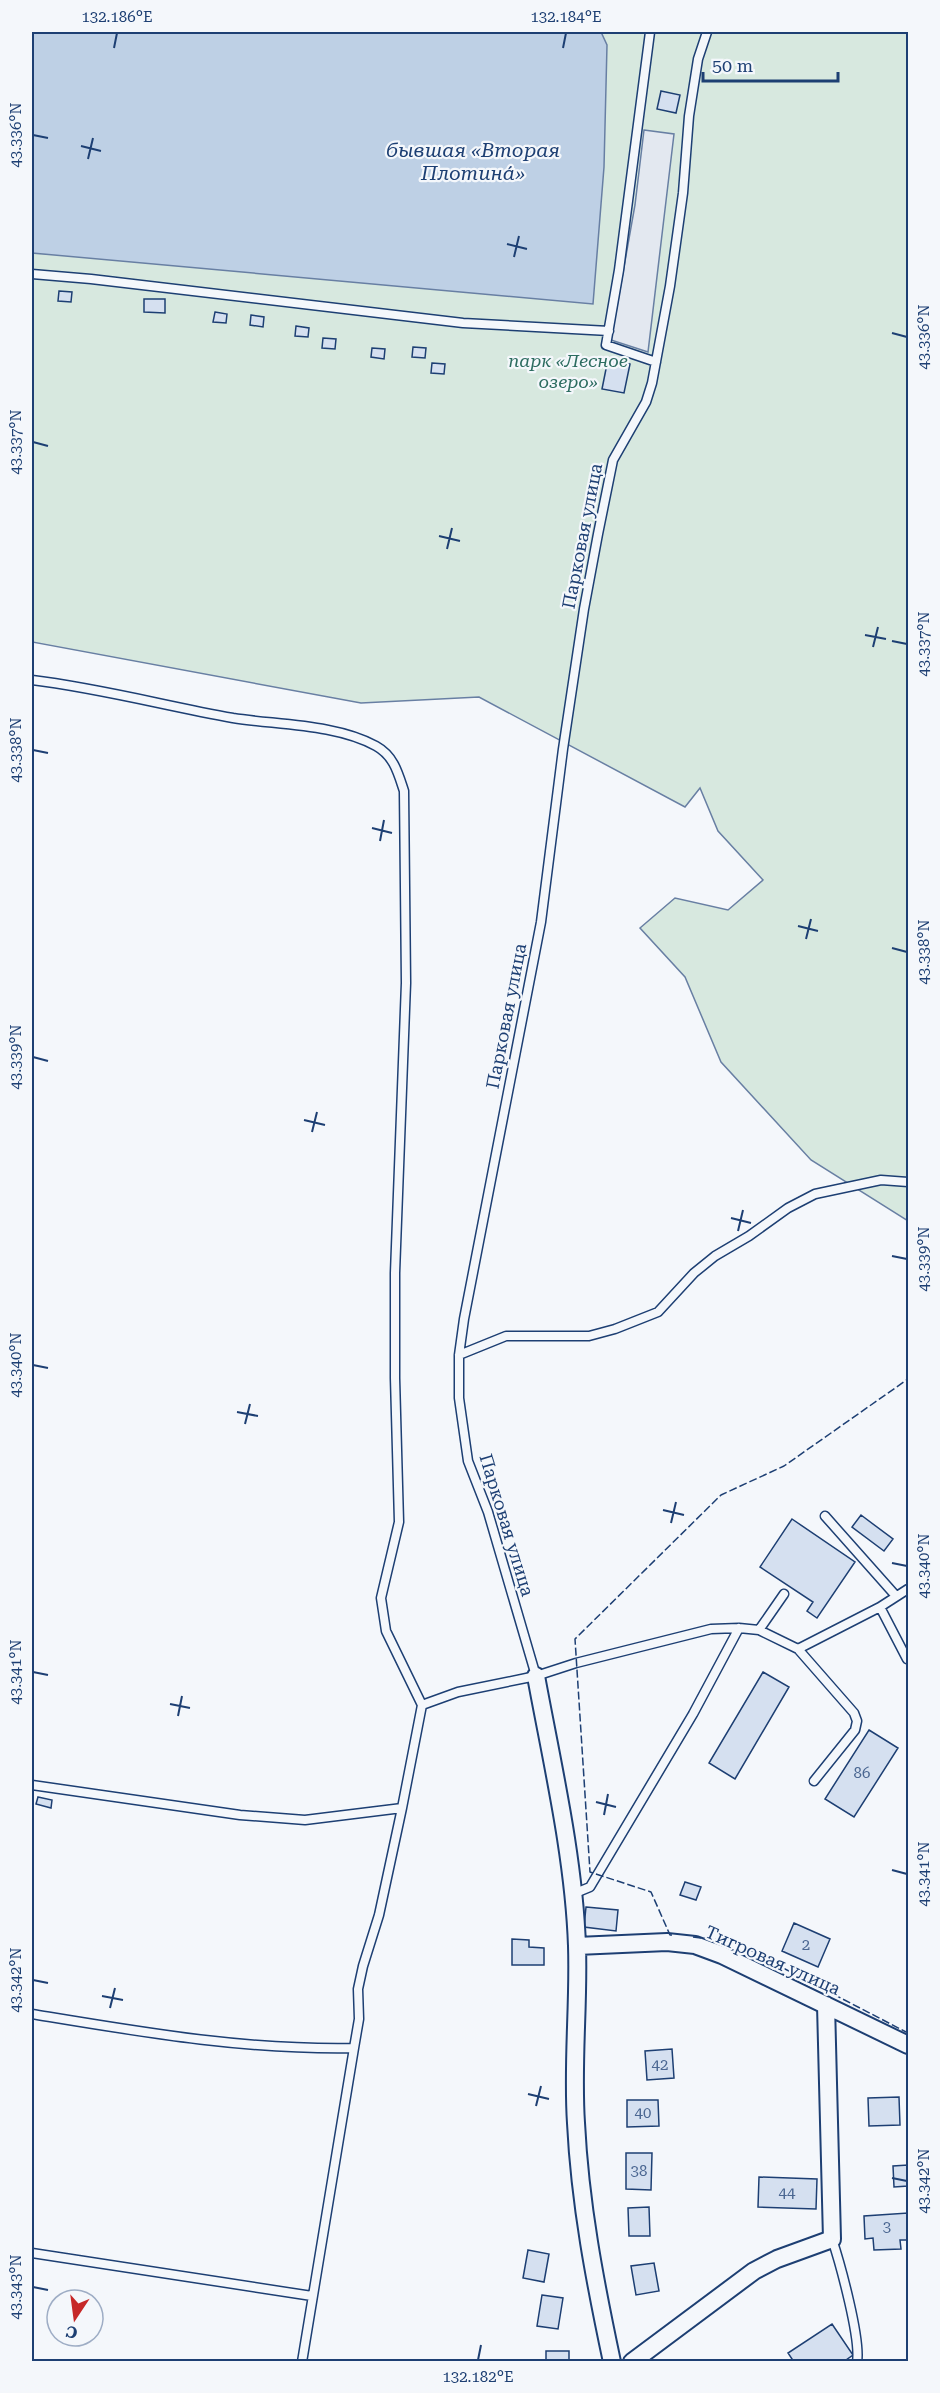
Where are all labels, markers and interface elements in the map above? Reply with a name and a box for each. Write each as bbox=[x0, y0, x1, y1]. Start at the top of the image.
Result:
text: 132.186°E bbox=[81, 8, 153, 26]
text: 132.184°E bbox=[530, 8, 602, 26]
scale bar bbox=[703, 45, 838, 83]
text: 50 m bbox=[712, 55, 753, 76]
text: 43.336°N bbox=[7, 102, 25, 168]
water label: бывшая «Вторая Плотинá» bbox=[386, 138, 560, 185]
text: 43.336°N bbox=[915, 304, 933, 370]
park label: парк «Лесное озеро» bbox=[508, 350, 628, 392]
text: 43.337°N bbox=[7, 409, 25, 475]
street label: Парковая улица bbox=[558, 461, 606, 611]
text: 43.337°N bbox=[915, 611, 933, 677]
text: 43.338°N bbox=[7, 717, 25, 783]
text: 43.338°N bbox=[915, 919, 933, 985]
street label: Парковая улица bbox=[482, 941, 530, 1091]
text: 43.339°N bbox=[7, 1024, 25, 1090]
text: 43.339°N bbox=[915, 1226, 933, 1292]
text: 43.340°N bbox=[7, 1332, 25, 1398]
street label: Парковая улица bbox=[475, 1451, 539, 1599]
text: 43.340°N bbox=[915, 1533, 933, 1599]
text: 43.341°N bbox=[7, 1639, 25, 1705]
house number: 86 bbox=[854, 1764, 870, 1782]
text: 43.341°N bbox=[915, 1841, 933, 1907]
street label: Тигровая улица bbox=[702, 1921, 844, 1999]
house number: 2 bbox=[802, 1936, 810, 1954]
text: 43.342°N bbox=[7, 1947, 25, 2013]
house number: 42 bbox=[652, 2056, 668, 2074]
house number: 40 bbox=[635, 2104, 651, 2122]
text: 43.342°N bbox=[915, 2148, 933, 2214]
house number: 38 bbox=[631, 2162, 647, 2180]
house number: 44 bbox=[779, 2184, 796, 2202]
house number: 3 bbox=[883, 2218, 891, 2236]
text: 43.343°N bbox=[7, 2254, 25, 2320]
north arrow bbox=[45, 2288, 105, 2348]
text: С bbox=[64, 2322, 79, 2343]
text: 132.182°E bbox=[442, 2368, 514, 2386]

